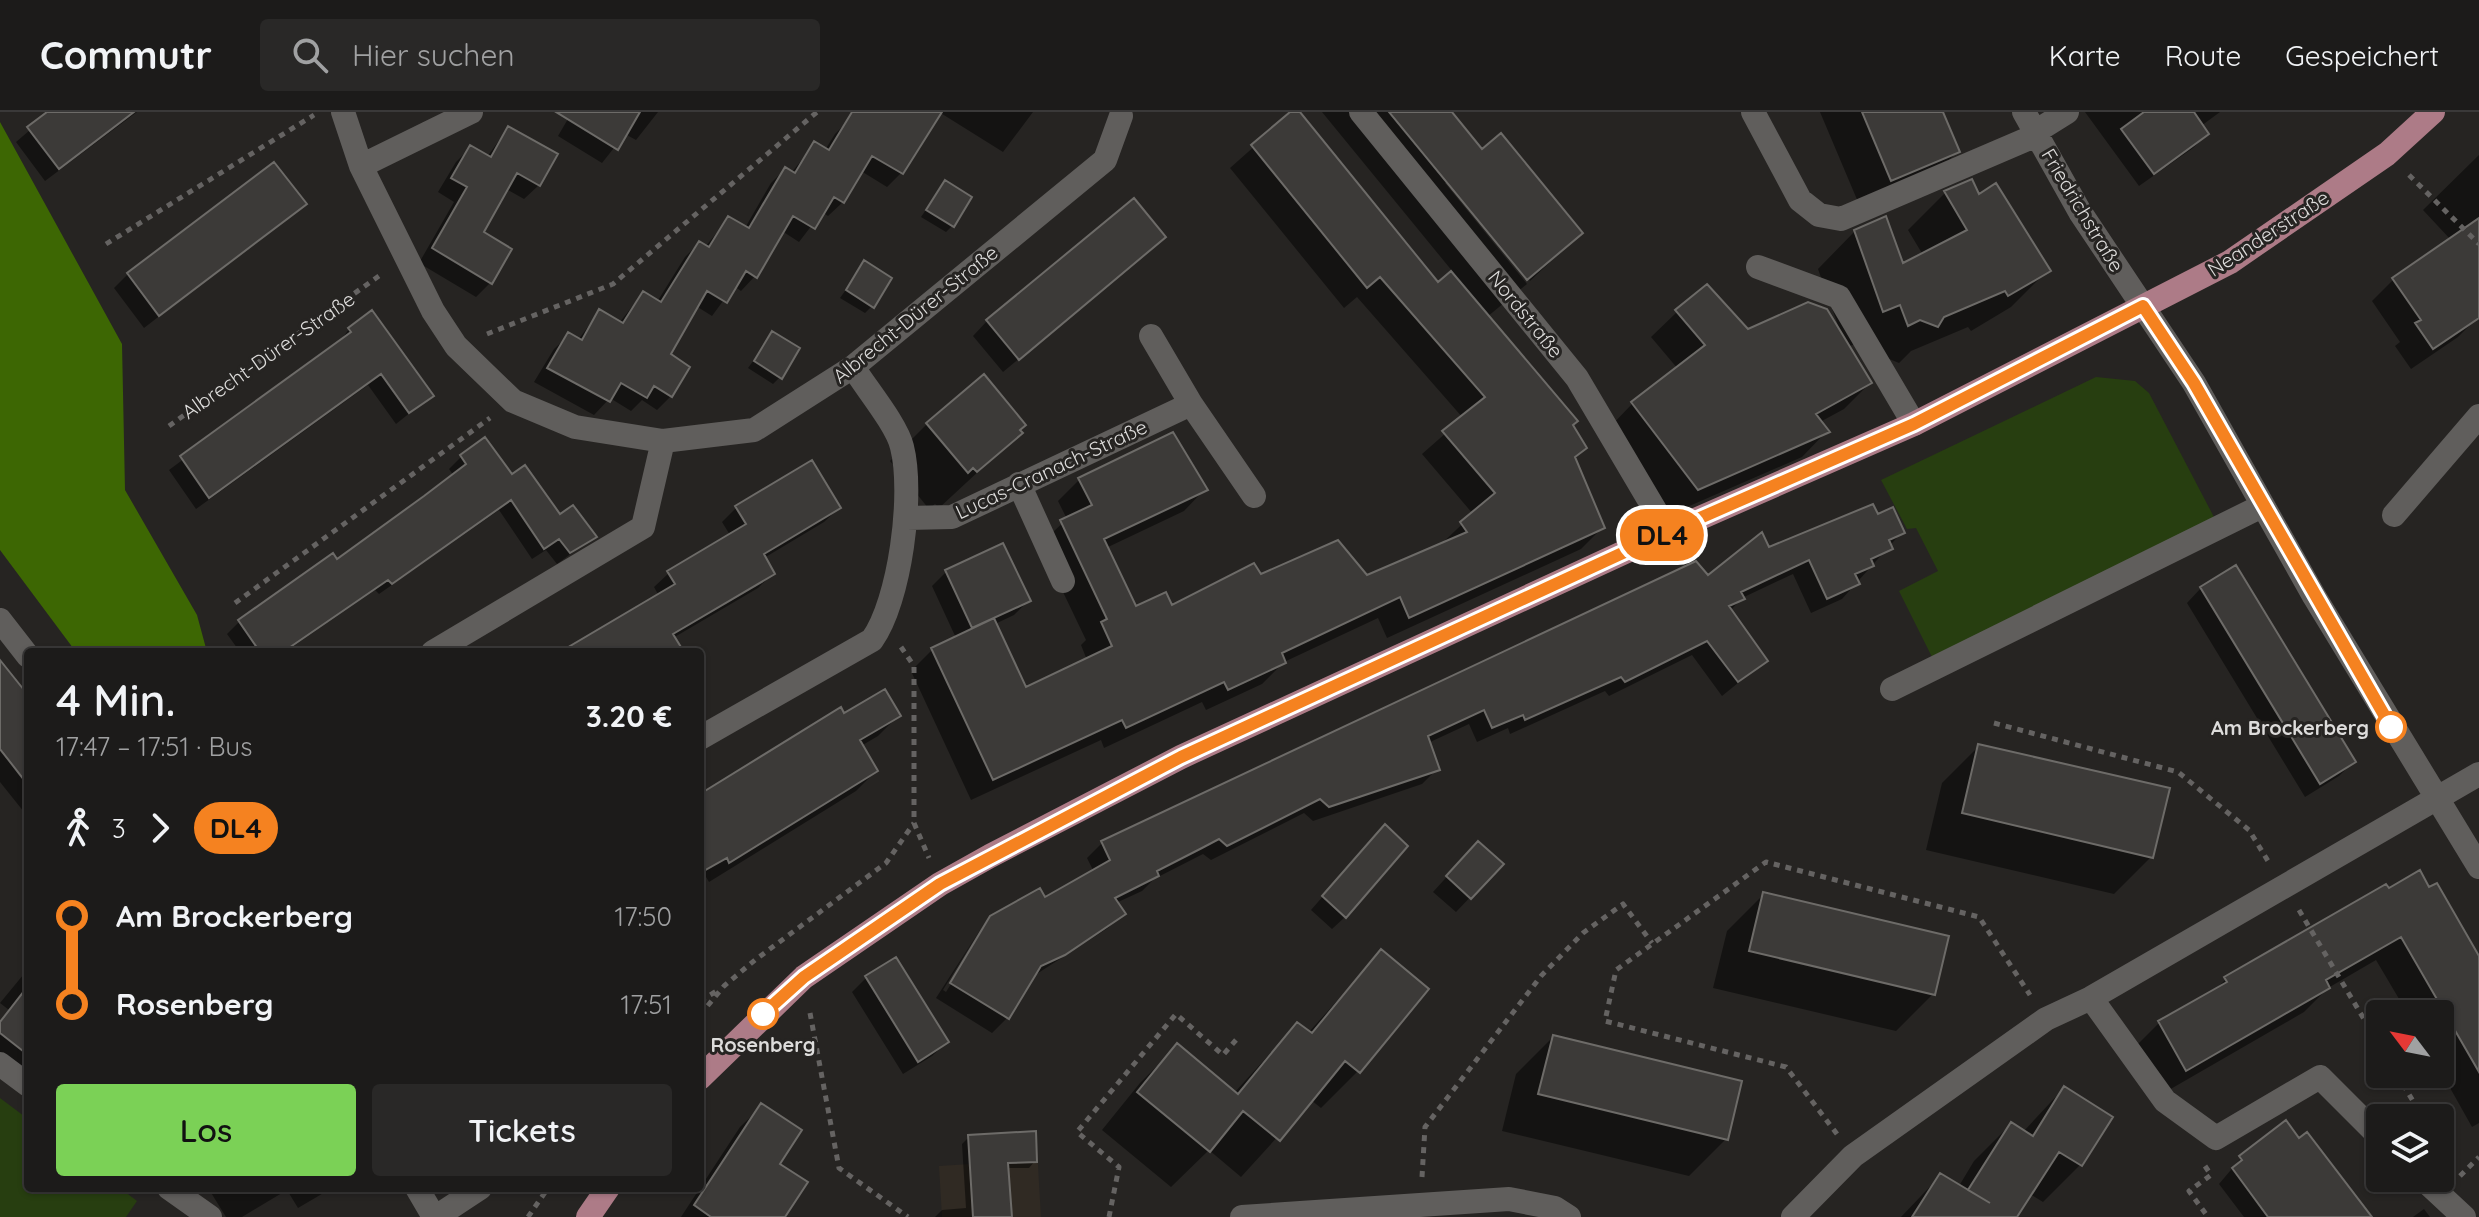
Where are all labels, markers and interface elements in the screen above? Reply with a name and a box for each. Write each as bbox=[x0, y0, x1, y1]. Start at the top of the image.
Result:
search box bbox=[260, 19, 820, 91]
text: Commutr bbox=[40, 31, 212, 79]
icon: search bbox=[288, 33, 332, 77]
text: Hier suchen bbox=[352, 36, 515, 74]
text: Karte bbox=[2049, 38, 2121, 73]
text: Route bbox=[2165, 38, 2241, 73]
text: Gespeichert bbox=[2285, 38, 2439, 73]
street label: Friedrichstraße bbox=[2036, 144, 2130, 276]
street label: Neanderstraße bbox=[2203, 184, 2333, 282]
street label: Albrecht-Dürer-Straße bbox=[827, 240, 1003, 388]
street label: Nordstraße bbox=[1483, 265, 1569, 363]
street label: Albrecht-Dürer-Straße bbox=[177, 286, 359, 424]
street label: Lucas-Cranach-Straße bbox=[951, 414, 1151, 524]
line badge: DL4 bbox=[1616, 509, 1708, 561]
text: DL4 bbox=[1636, 517, 1688, 552]
text: 4 Min. bbox=[56, 672, 175, 727]
text: 3.20 € bbox=[586, 697, 672, 735]
marker: Am Brockerberg bbox=[2376, 712, 2406, 742]
place label: Am Brockerberg bbox=[2211, 715, 2369, 740]
text: 17:47 – 17:51 · Bus bbox=[56, 730, 252, 763]
icon: walk bbox=[56, 806, 100, 850]
icon: forward bbox=[138, 806, 182, 850]
text: DL4 bbox=[210, 810, 262, 845]
text: 3 bbox=[112, 812, 126, 845]
text: Am Brockerberg bbox=[116, 897, 353, 935]
text: 17:50 bbox=[615, 900, 672, 933]
text: Rosenberg bbox=[116, 985, 273, 1023]
text: 17:51 bbox=[620, 988, 672, 1021]
marker: Rosenberg bbox=[748, 999, 778, 1029]
north arrow bbox=[2366, 1000, 2454, 1088]
map controls bbox=[2366, 1000, 2454, 1192]
place label: Rosenberg bbox=[711, 1032, 815, 1057]
button: Los bbox=[56, 1084, 356, 1176]
button: Tickets bbox=[372, 1084, 672, 1176]
button: layers bbox=[2366, 1104, 2454, 1192]

